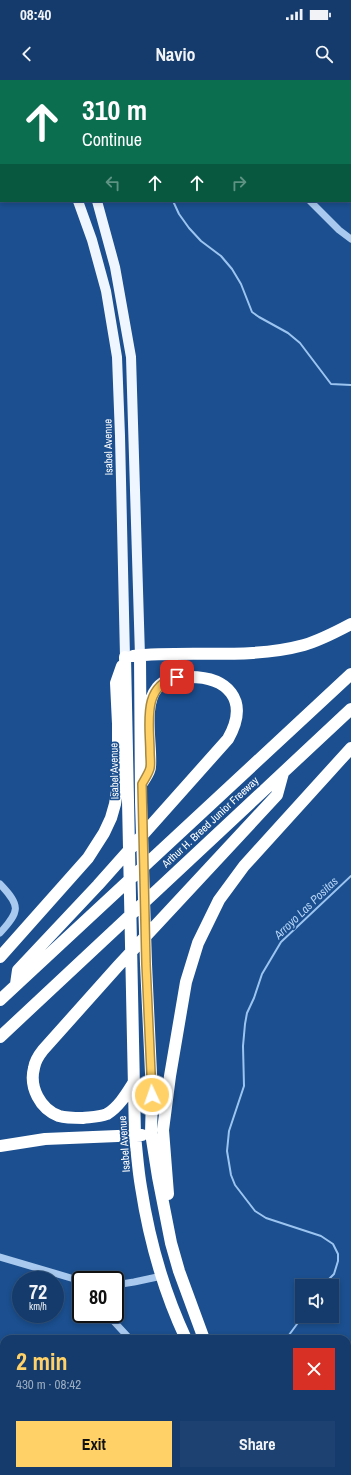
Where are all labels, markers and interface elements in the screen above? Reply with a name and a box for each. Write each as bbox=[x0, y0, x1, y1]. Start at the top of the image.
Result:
text: 08:40 bbox=[20, 4, 51, 25]
text: Navio bbox=[155, 42, 196, 67]
icon: back bbox=[16, 43, 38, 65]
icon: search bbox=[313, 43, 335, 65]
text: 310 m bbox=[82, 91, 147, 129]
icon: ahead bbox=[16, 96, 68, 148]
text: Continue bbox=[82, 127, 142, 152]
icon: left bbox=[102, 172, 124, 194]
icon: ahead bbox=[144, 172, 166, 194]
icon: ahead bbox=[186, 172, 208, 194]
icon: right bbox=[228, 172, 250, 194]
street label: Isabel Avenue bbox=[101, 419, 115, 475]
pin bbox=[160, 660, 194, 694]
icon: arrive bbox=[166, 666, 188, 688]
street label: Isabel Avenue bbox=[107, 743, 121, 799]
street label: Arthur H. Breed Junior Freeway bbox=[158, 773, 262, 871]
water label: Arroyo Las Positas bbox=[270, 873, 342, 943]
position arrow bbox=[131, 1074, 173, 1116]
street label: Isabel Avenue bbox=[115, 1115, 133, 1173]
speed limit sign: 80 bbox=[72, 1271, 124, 1323]
text: 72 bbox=[29, 1278, 47, 1305]
map controls bbox=[295, 1279, 339, 1323]
button: sound bbox=[295, 1279, 339, 1323]
text: km/h bbox=[29, 1300, 47, 1313]
text: 2 min bbox=[16, 1345, 67, 1377]
button: close bbox=[293, 1348, 335, 1390]
text: 430 m · 08:42 bbox=[16, 1376, 81, 1393]
button: Exit bbox=[16, 1421, 172, 1467]
button: Share bbox=[180, 1421, 335, 1467]

